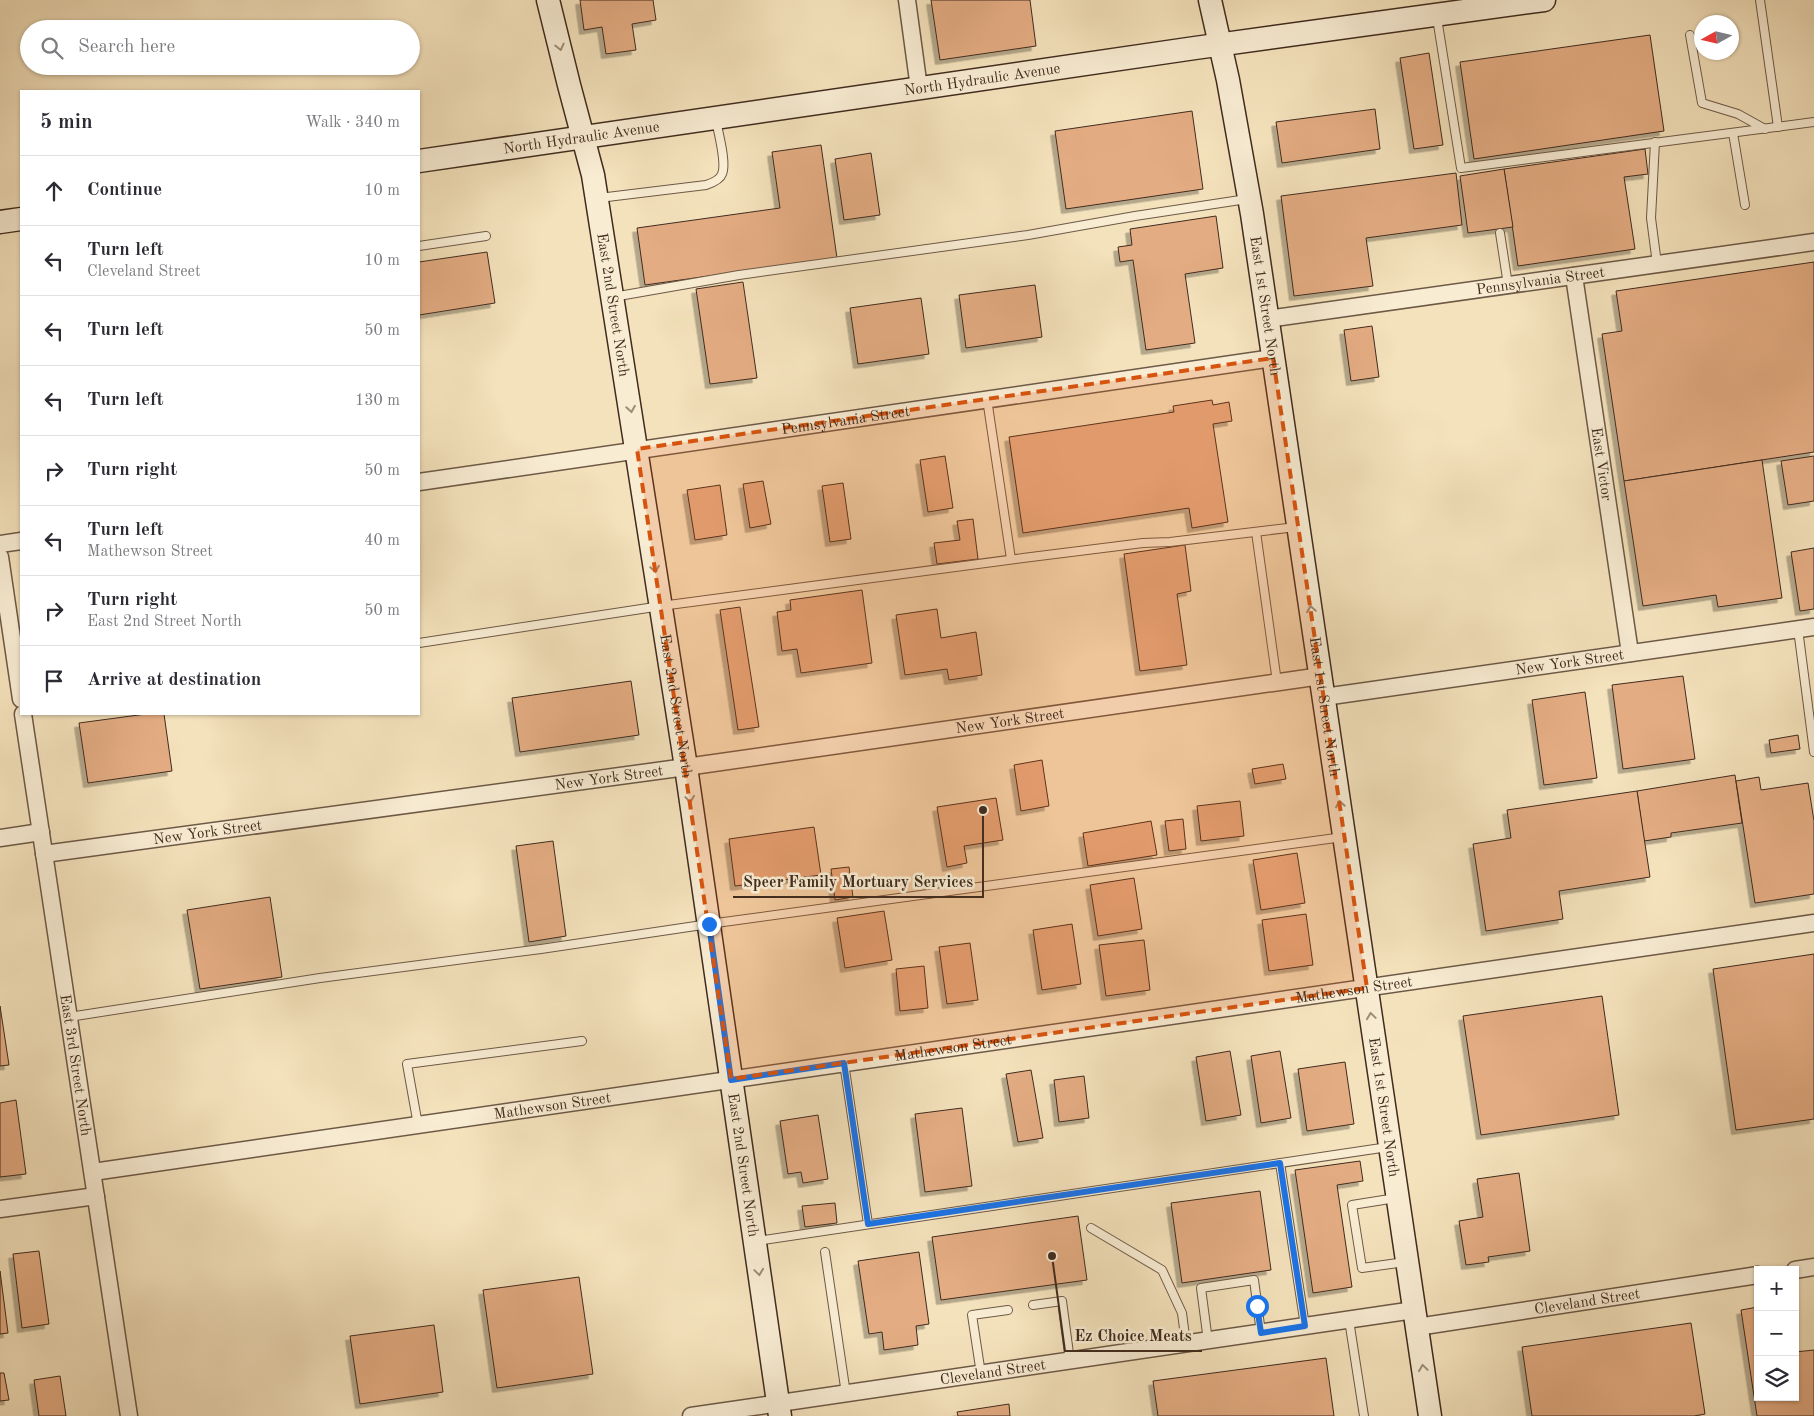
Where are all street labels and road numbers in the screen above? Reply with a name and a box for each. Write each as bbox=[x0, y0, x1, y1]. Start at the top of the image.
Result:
street label: North Hydraulic Avenue bbox=[903, 62, 1062, 99]
street label: North Hydraulic Avenue bbox=[502, 120, 661, 158]
street label: East 2nd Street North bbox=[593, 232, 631, 378]
street label: East 1st Street North bbox=[1246, 235, 1282, 377]
street label: Pennsylvania Street bbox=[1475, 266, 1606, 298]
street label: Pennsylvania Street bbox=[781, 405, 911, 438]
street label: East Victor bbox=[1588, 426, 1613, 502]
street label: East 2nd Street North bbox=[656, 633, 693, 779]
street label: East 1st Street North bbox=[1306, 636, 1341, 778]
street label: New York Street bbox=[1514, 648, 1625, 679]
street label: New York Street bbox=[955, 707, 1065, 737]
street label: New York Street bbox=[554, 764, 664, 794]
street label: New York Street bbox=[152, 819, 263, 848]
street label: Mathewson Street bbox=[1295, 975, 1414, 1007]
street label: East 3rd Street North bbox=[56, 993, 93, 1137]
street label: Mathewson Street bbox=[894, 1033, 1013, 1065]
street label: East 1st Street North bbox=[1365, 1036, 1401, 1178]
street label: Mathewson Street bbox=[493, 1091, 612, 1123]
street label: East 2nd Street North bbox=[724, 1092, 760, 1238]
street label: Cleveland Street bbox=[1533, 1287, 1641, 1318]
street label: Cleveland Street bbox=[939, 1358, 1047, 1388]

